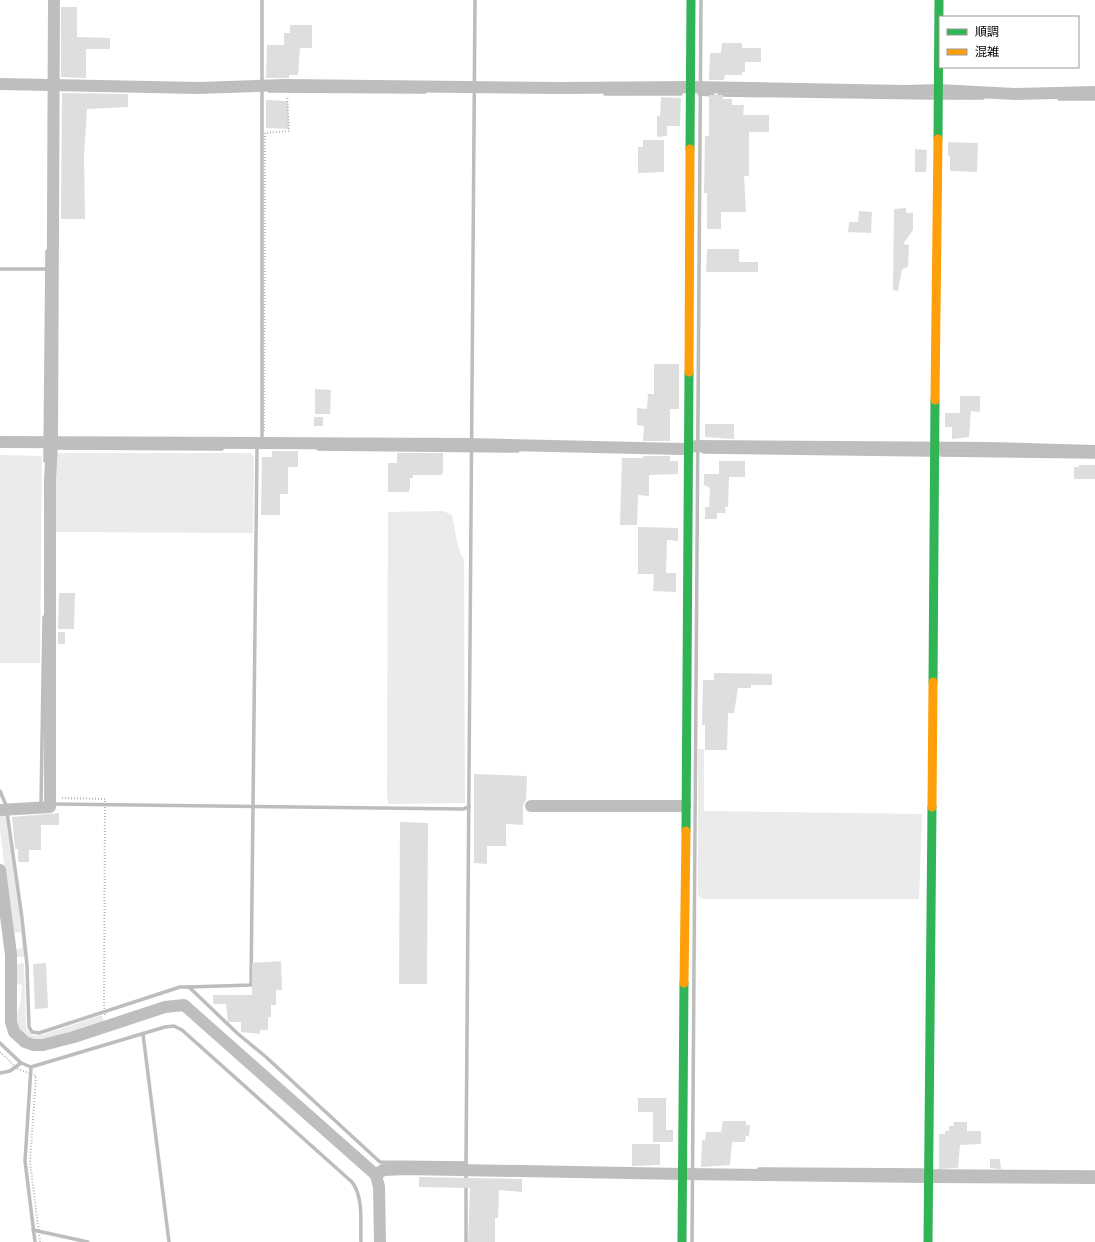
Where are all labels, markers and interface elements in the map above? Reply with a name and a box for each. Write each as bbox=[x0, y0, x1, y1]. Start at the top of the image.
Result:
legend bbox=[939, 16, 1079, 68]
text: 順調 bbox=[975, 24, 999, 40]
text: 混雑 bbox=[975, 44, 999, 60]

